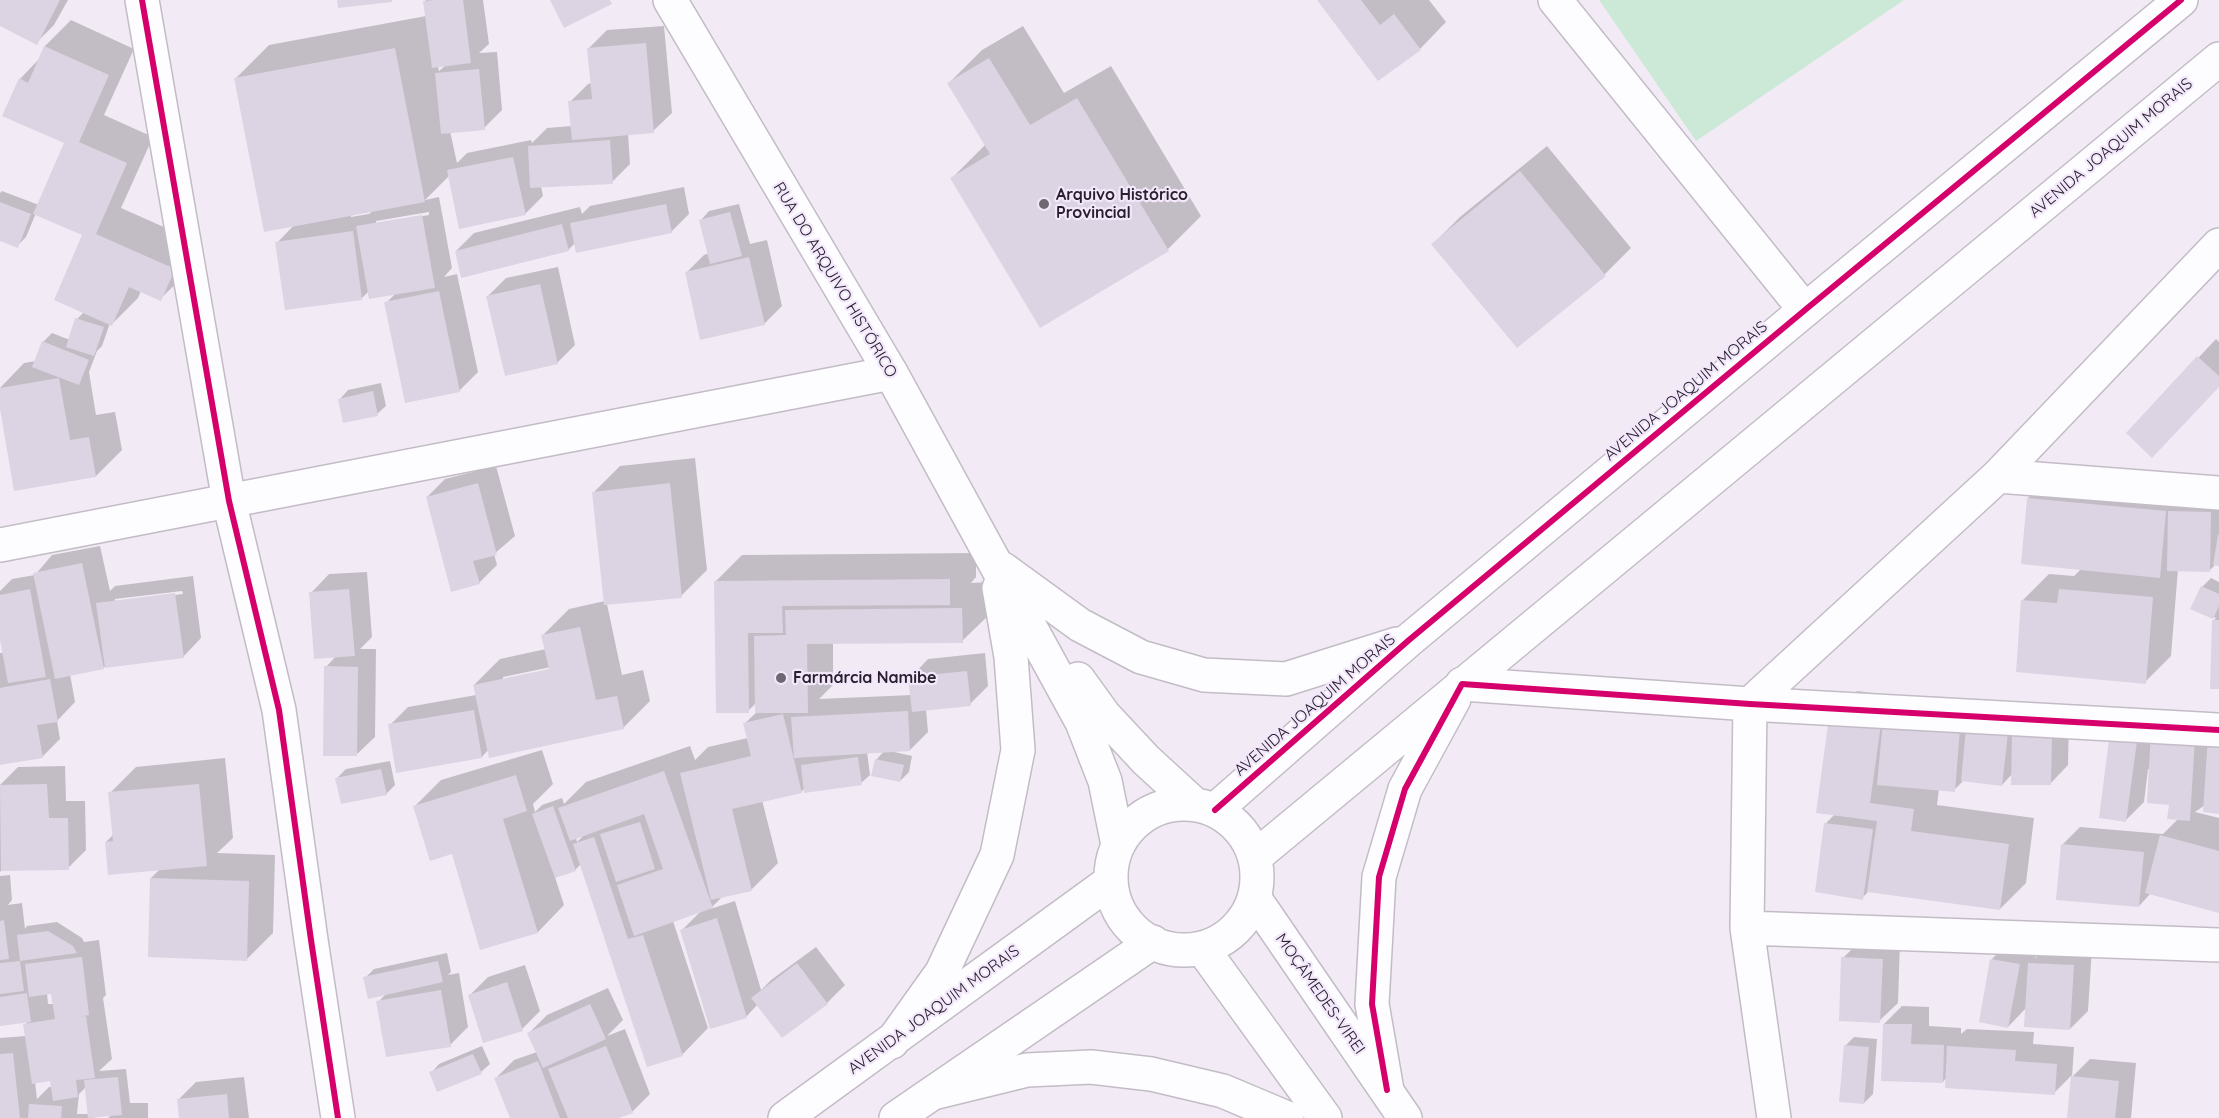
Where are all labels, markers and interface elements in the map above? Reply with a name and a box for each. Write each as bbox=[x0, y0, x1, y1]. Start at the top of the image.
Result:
street label: AVENIDA JOAQUIM MORAIS bbox=[2026, 74, 2196, 222]
street label: RUA DO ARQUIVO HISTÓRICO bbox=[769, 179, 901, 381]
place label: Arquivo Histórico Provincial bbox=[1056, 185, 1188, 223]
marker: Arquivo Histórico Provincial bbox=[1037, 197, 1051, 211]
street label: AVENIDA JOAQUIM MORAIS bbox=[1601, 317, 1771, 465]
street label: AVENIDA JOAQUIM MORAIS bbox=[1231, 630, 1399, 780]
place label: Farmárcia Namibe bbox=[793, 668, 937, 688]
marker: Farmárcia Namibe bbox=[774, 671, 788, 685]
street label: MOÇÂMEDES-VIREI bbox=[1271, 930, 1369, 1058]
street label: AVENIDA JOAQUIM MORAIS bbox=[845, 941, 1023, 1079]

